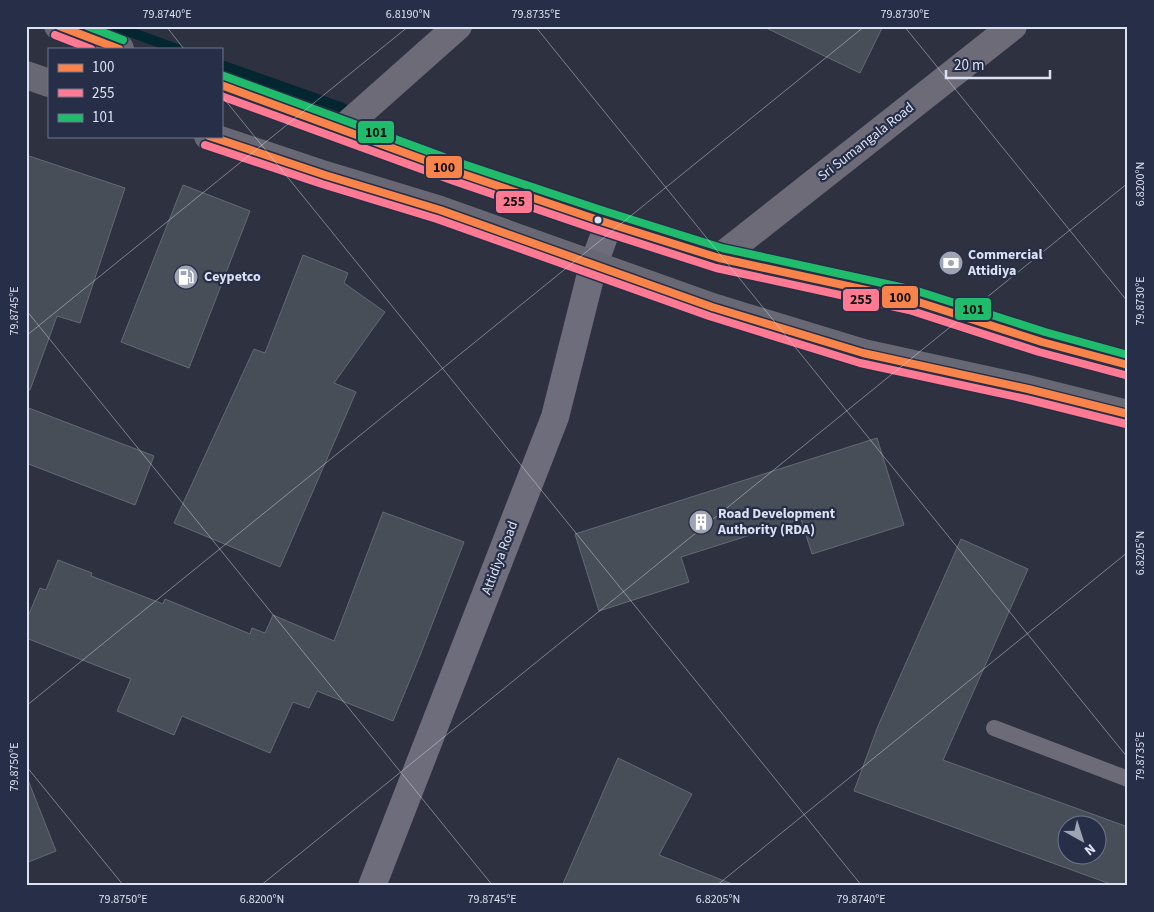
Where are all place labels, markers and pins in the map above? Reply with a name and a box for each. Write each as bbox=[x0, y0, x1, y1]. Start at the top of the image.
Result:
unlabelled marker bbox=[593, 215, 603, 225]
place label: Commercial Attidiya bbox=[967, 245, 1042, 281]
bank icon: Commercial Attidiya bbox=[938, 250, 964, 276]
fuel station icon: Ceypetco bbox=[173, 264, 199, 290]
place label: Ceypetco bbox=[204, 267, 261, 287]
place label: Road Development Authority (RDA) bbox=[717, 504, 836, 540]
building icon: Road Development Authority (RDA) bbox=[688, 509, 714, 535]

